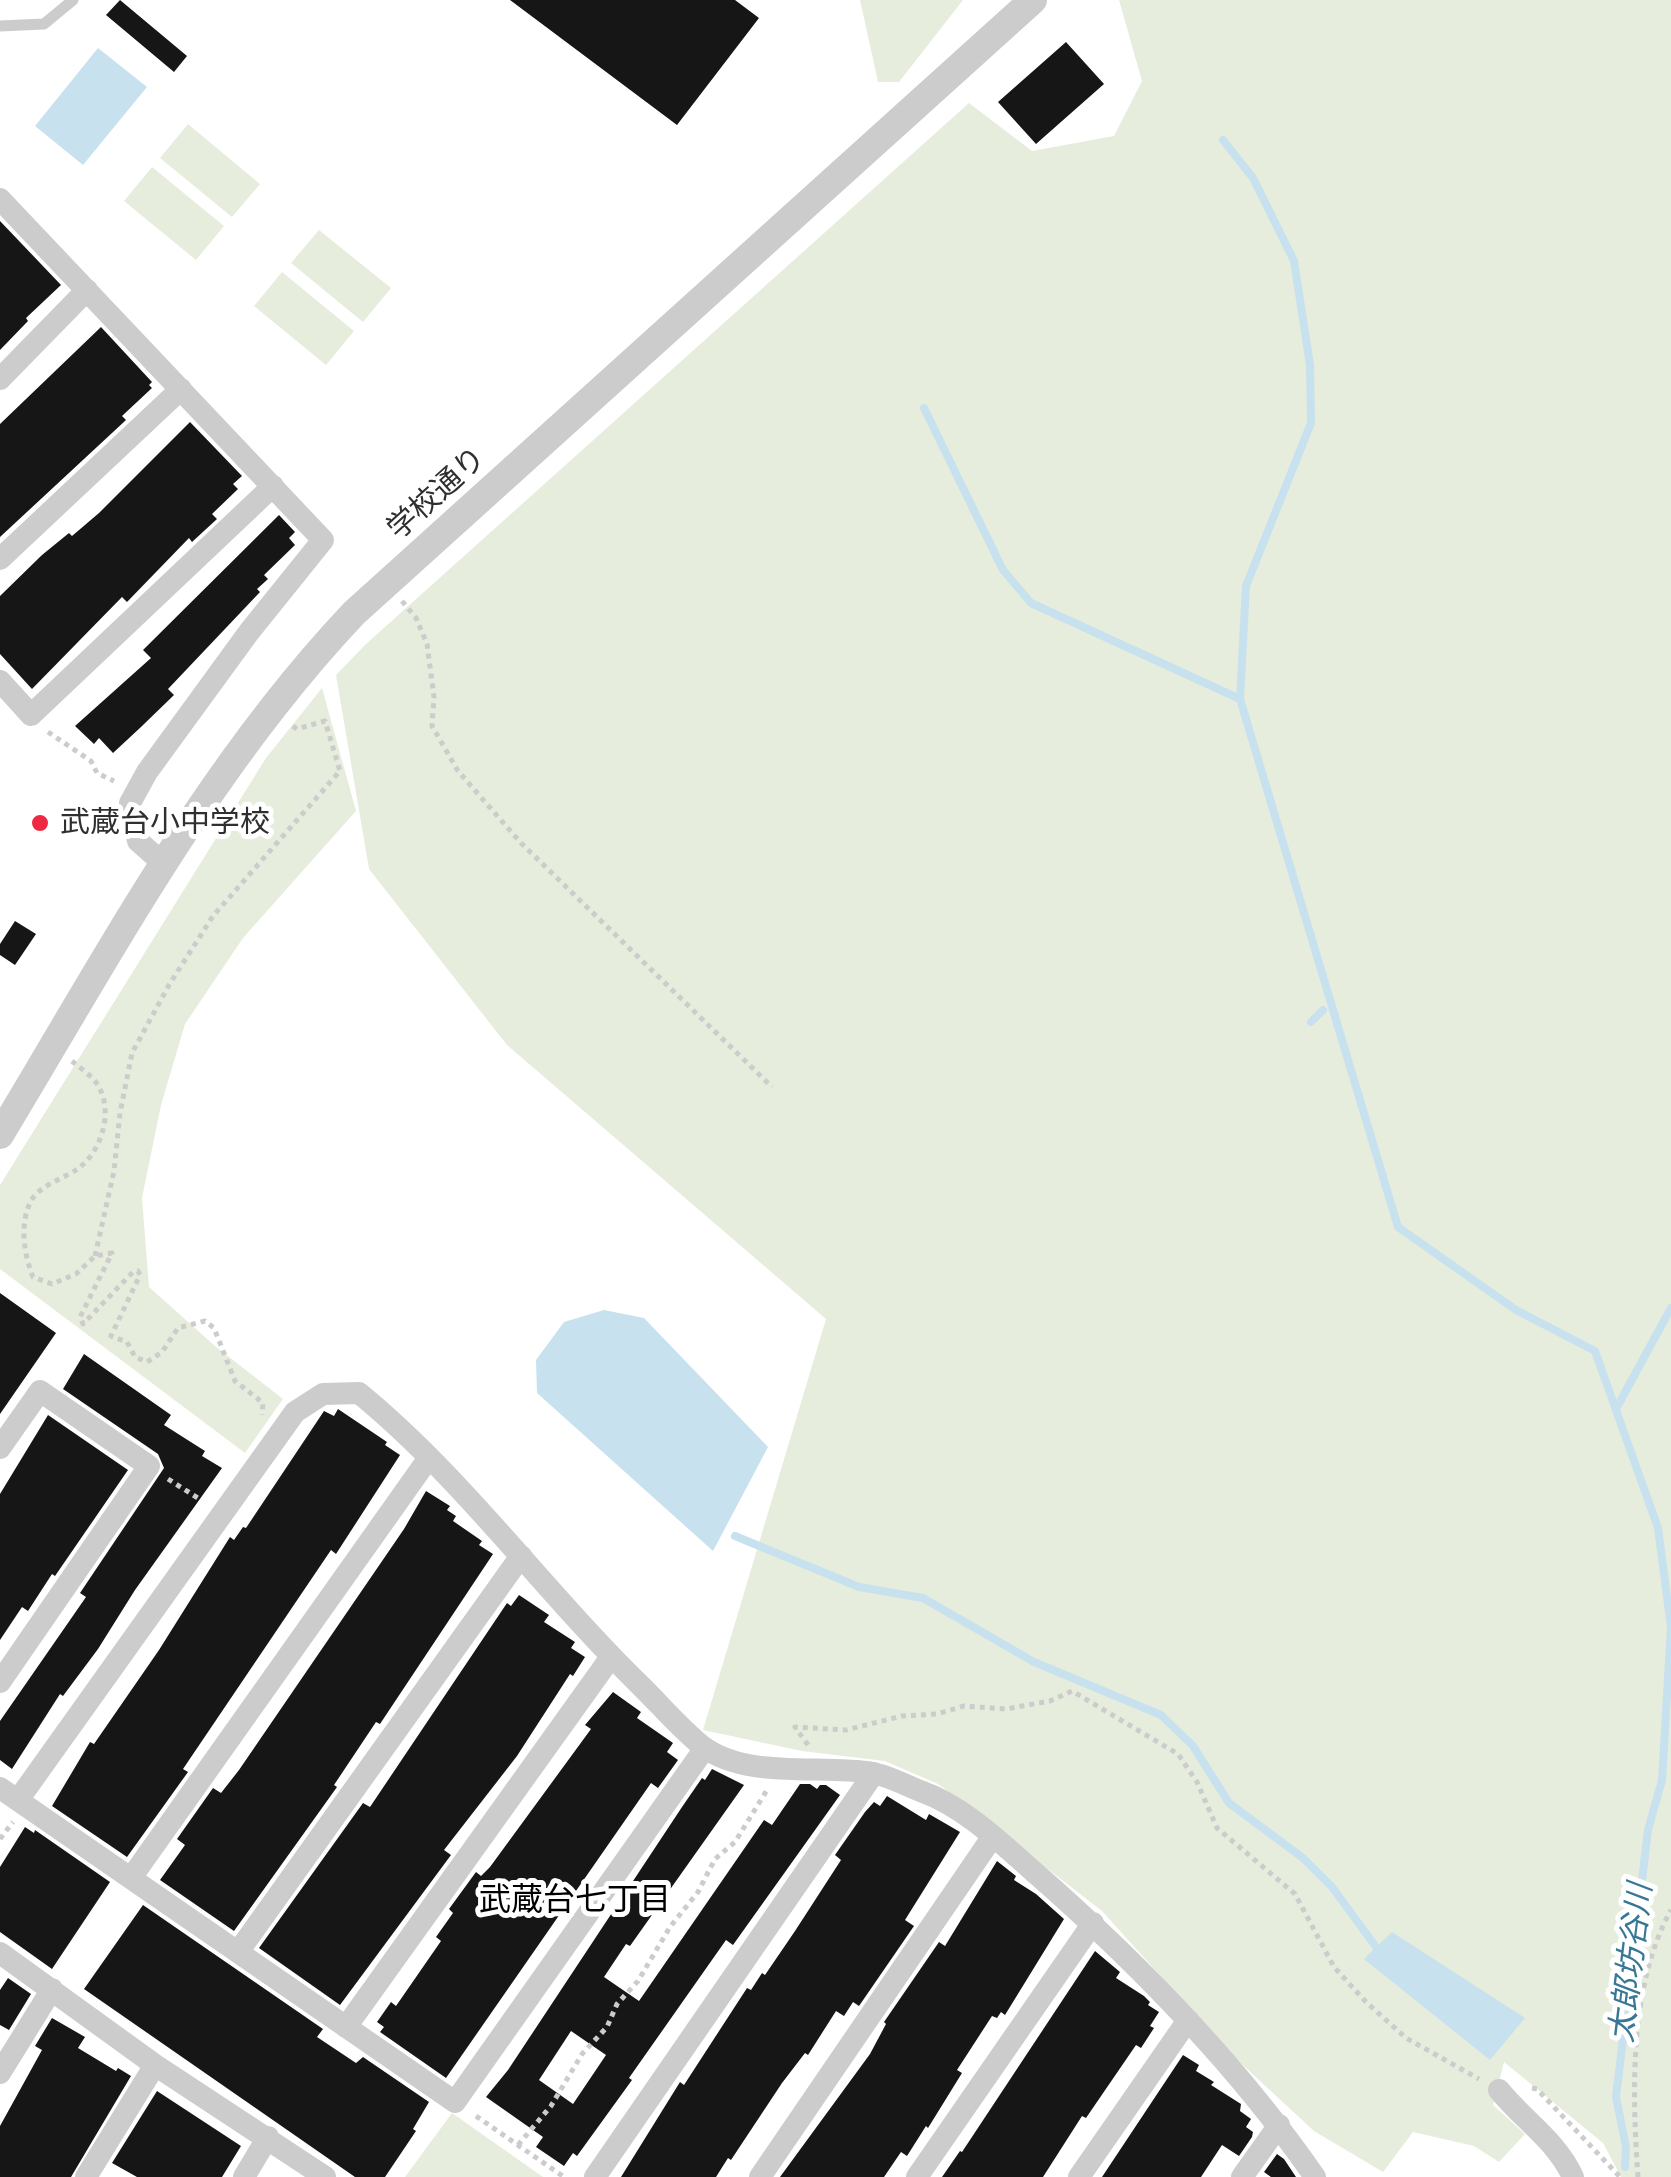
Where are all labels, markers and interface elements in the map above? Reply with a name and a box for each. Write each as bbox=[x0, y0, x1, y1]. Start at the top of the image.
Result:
street label: 学校通り bbox=[380, 440, 494, 548]
place label: 武蔵台小中学校 bbox=[60, 805, 270, 841]
marker: 武蔵台小中学校 bbox=[29, 812, 51, 834]
water label: 太郎坊谷川 bbox=[1603, 1881, 1661, 2045]
district label: 武蔵台七丁目 bbox=[479, 1882, 671, 1920]

